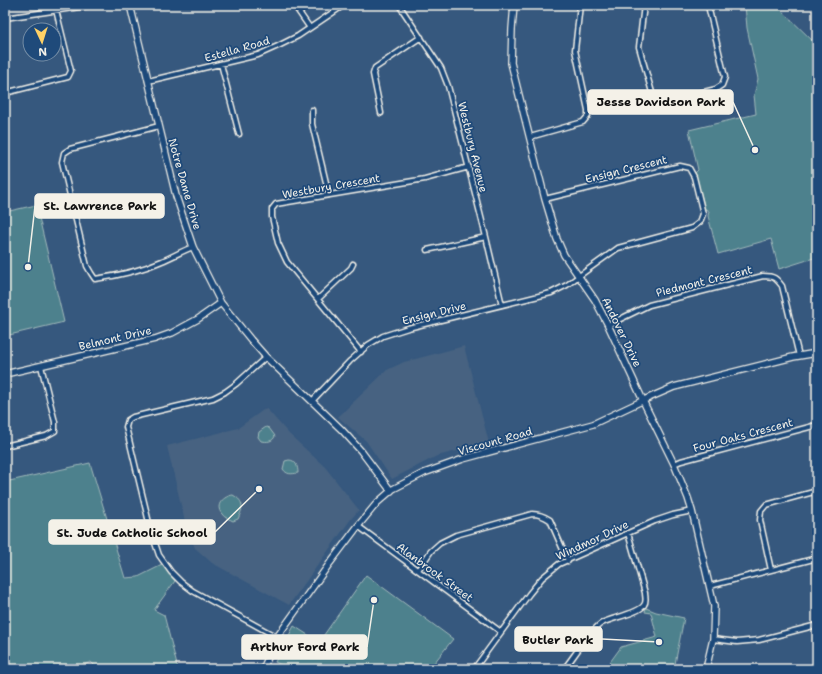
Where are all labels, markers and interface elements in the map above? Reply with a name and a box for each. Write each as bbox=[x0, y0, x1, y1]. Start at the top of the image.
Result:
north arrow bbox=[22, 22, 62, 62]
street label: Estella Road bbox=[203, 33, 272, 66]
text: N bbox=[38, 44, 48, 59]
callout: Jesse Davidson Park bbox=[588, 90, 733, 114]
text: Jesse Davidson Park bbox=[597, 94, 726, 110]
street label: Westbury Avenue bbox=[454, 100, 491, 194]
street label: Notre Dame Drive bbox=[164, 137, 205, 232]
street label: Ensign Crescent bbox=[584, 152, 669, 187]
street label: Westbury Crescent bbox=[281, 170, 381, 202]
callout: St. Lawrence Park bbox=[35, 194, 164, 218]
text: St. Lawrence Park bbox=[43, 198, 157, 214]
street label: Piedmont Crescent bbox=[654, 262, 754, 301]
street label: Andover Drive bbox=[598, 295, 645, 370]
street label: Ensign Drive bbox=[400, 298, 468, 329]
street label: Belmont Drive bbox=[77, 323, 153, 354]
street label: Four Oaks Crescent bbox=[692, 415, 795, 456]
street label: Viscount Road bbox=[456, 424, 534, 459]
street label: Windmor Drive bbox=[553, 517, 631, 564]
callout: St. Jude Catholic School bbox=[49, 520, 215, 544]
text: St. Jude Catholic School bbox=[57, 525, 207, 541]
street label: Alanbrook Street bbox=[393, 539, 476, 605]
callout: Butler Park bbox=[515, 627, 602, 651]
text: Butler Park bbox=[522, 632, 594, 648]
callout: Arthur Ford Park bbox=[242, 635, 367, 659]
text: Arthur Ford Park bbox=[250, 639, 360, 655]

